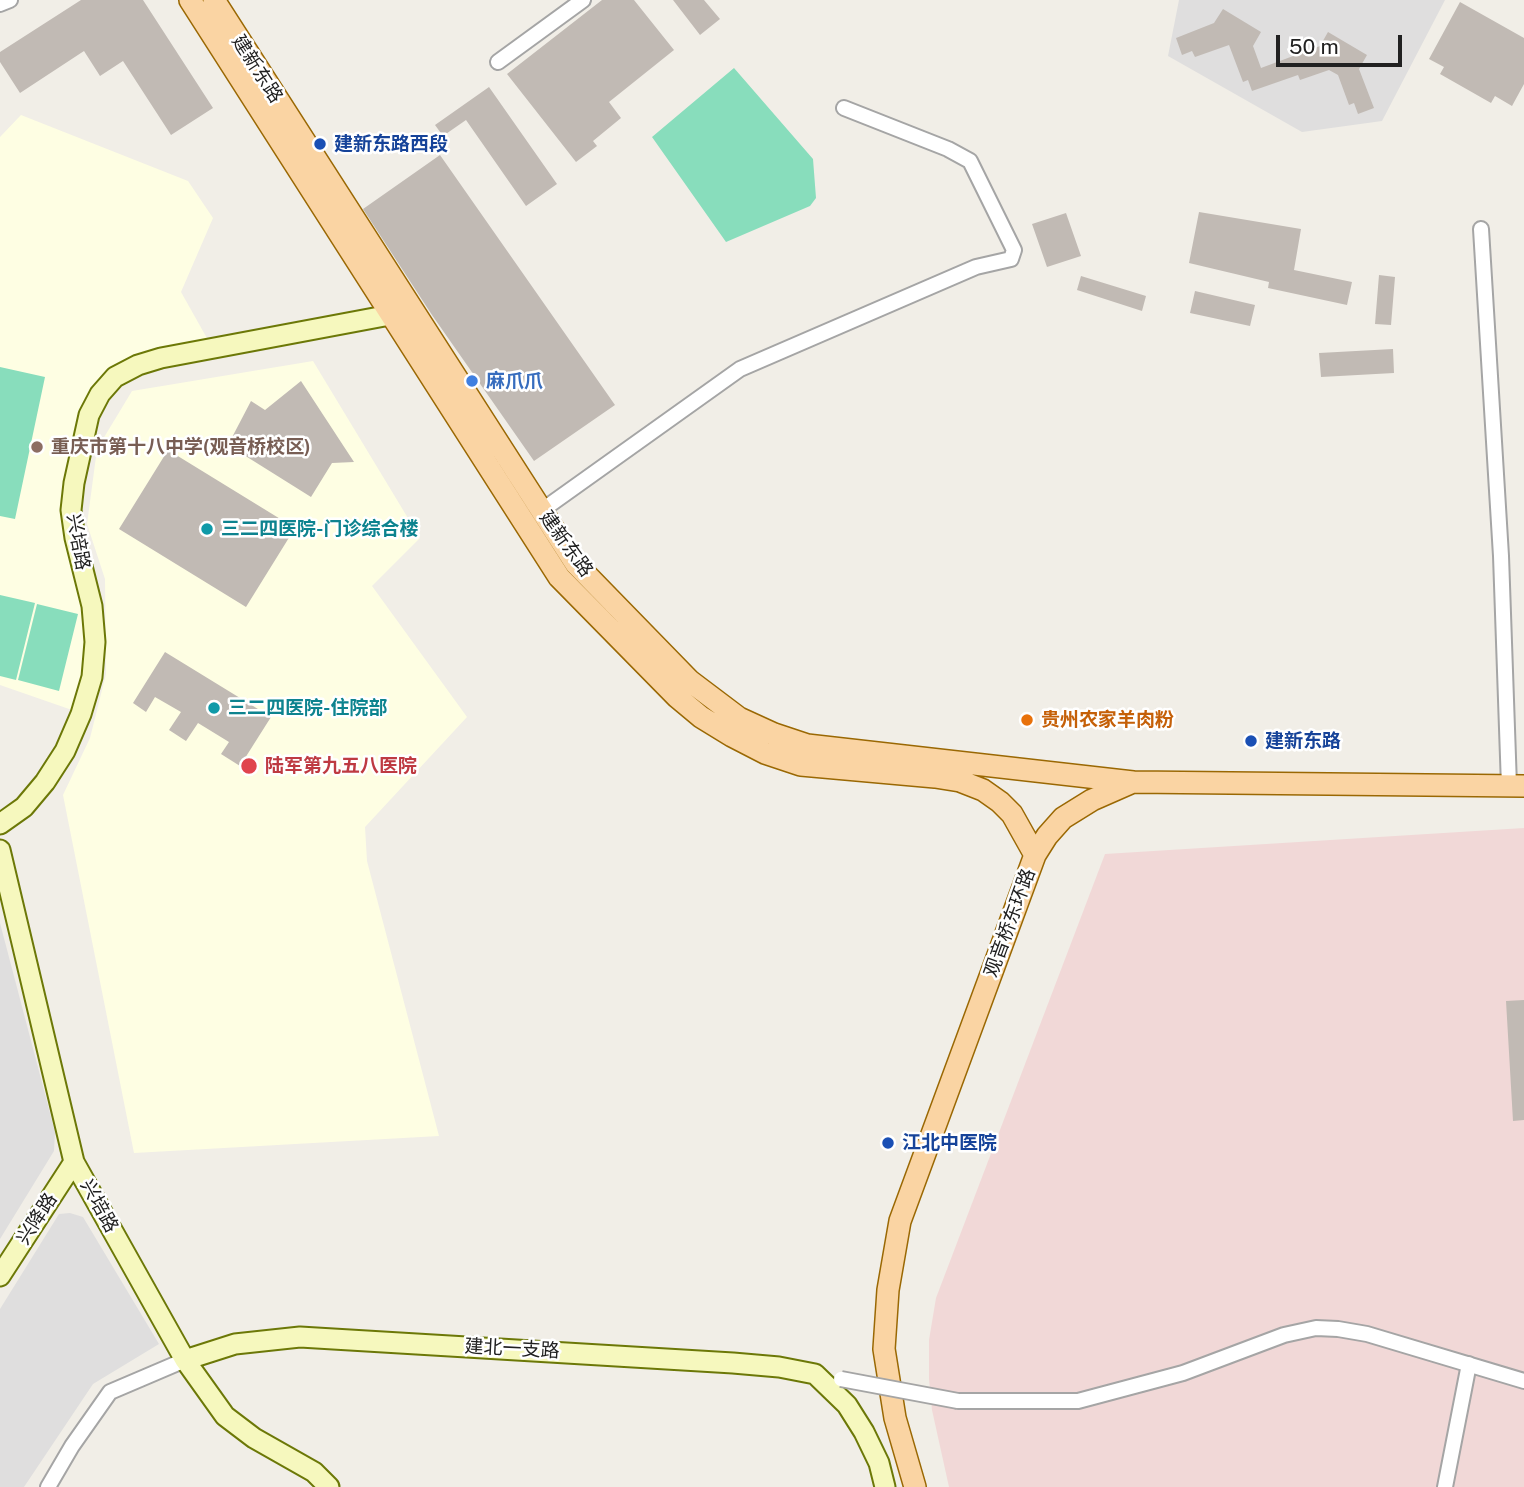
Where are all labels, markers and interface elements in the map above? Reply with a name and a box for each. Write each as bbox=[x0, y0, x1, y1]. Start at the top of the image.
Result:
scale bar bbox=[1279, 21, 1405, 65]
street label: 建新东路 bbox=[227, 31, 287, 107]
text: 50 m bbox=[1289, 34, 1339, 59]
place label: 建新东路西段 bbox=[334, 133, 448, 155]
marker: 建新东路西段 bbox=[312, 136, 328, 152]
place label: 麻爪爪 bbox=[486, 370, 543, 392]
marker: 麻爪爪 bbox=[464, 373, 480, 389]
place label: 重庆市第十八中学(观音桥校区) bbox=[51, 436, 311, 458]
marker: 重庆市第十八中学(观音桥校区) bbox=[29, 439, 45, 455]
street label: 建新东路 bbox=[534, 507, 598, 581]
street label: 兴培路 bbox=[62, 512, 94, 572]
place label: 三二四医院-门诊综合楼 bbox=[221, 518, 418, 540]
marker: 三二四医院-门诊综合楼 bbox=[199, 521, 215, 537]
place label: 三二四医院-住院部 bbox=[228, 697, 387, 719]
marker: 三二四医院-住院部 bbox=[206, 700, 222, 716]
place label: 贵州农家羊肉粉 bbox=[1041, 709, 1174, 731]
marker: 贵州农家羊肉粉 bbox=[1019, 712, 1035, 728]
place label: 建新东路 bbox=[1265, 730, 1341, 752]
marker: 建新东路 bbox=[1243, 733, 1259, 749]
place label: 陆军第九五八医院 bbox=[265, 755, 417, 777]
marker: 陆军第九五八医院 bbox=[239, 756, 259, 776]
street label: 观音桥东环路 bbox=[980, 866, 1040, 980]
place label: 江北中医院 bbox=[902, 1132, 997, 1154]
marker: 江北中医院 bbox=[880, 1135, 896, 1151]
street label: 兴培路 bbox=[75, 1176, 123, 1236]
street label: 兴降路 bbox=[12, 1189, 62, 1249]
street label: 建北一支路 bbox=[464, 1335, 560, 1363]

